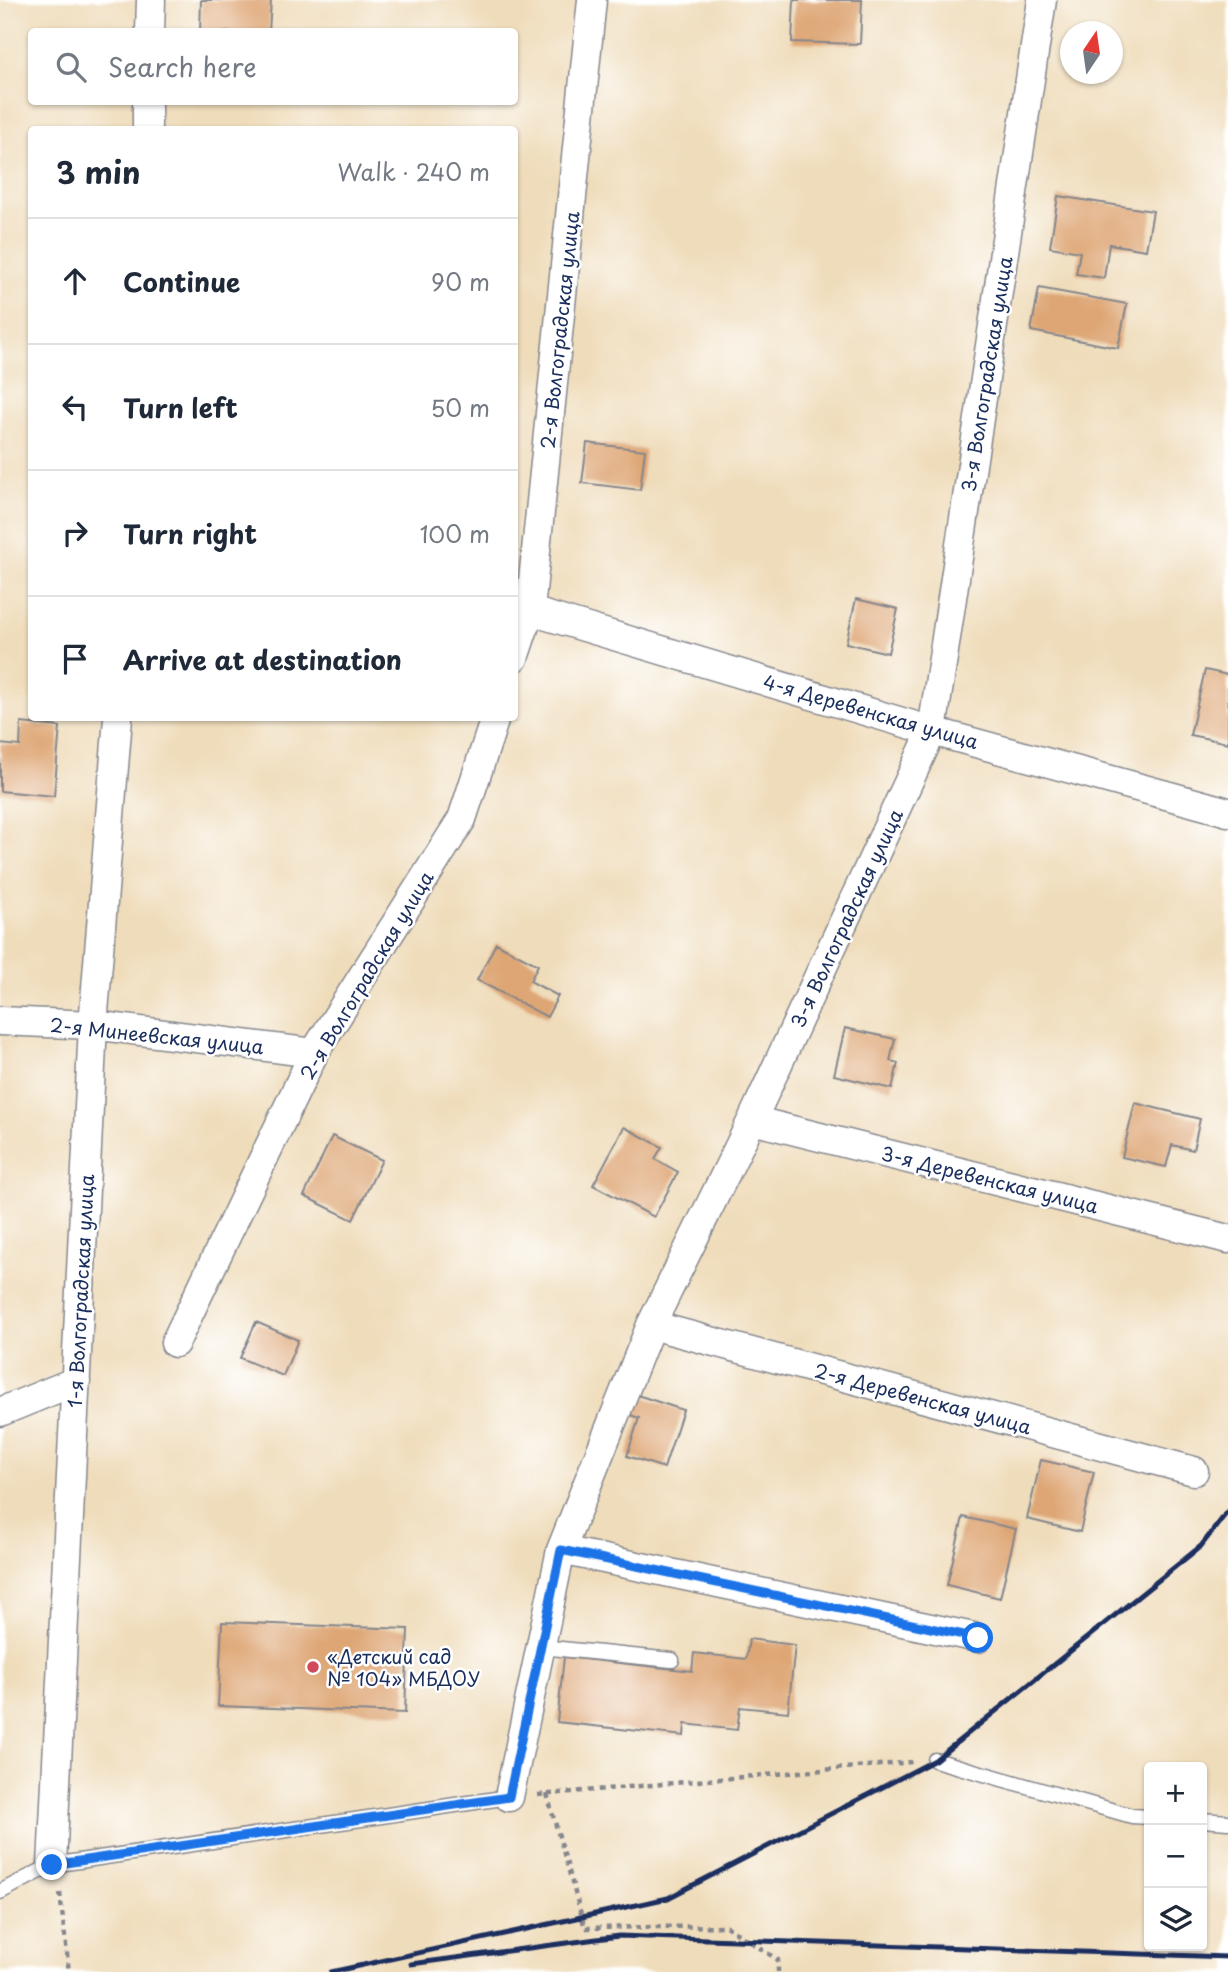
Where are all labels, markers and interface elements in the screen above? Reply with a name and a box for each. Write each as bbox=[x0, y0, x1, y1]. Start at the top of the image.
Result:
north arrow bbox=[1060, 21, 1123, 84]
search box bbox=[28, 28, 518, 105]
text: Search here bbox=[108, 47, 257, 86]
icon: search bbox=[52, 48, 90, 86]
text: 3 min bbox=[56, 149, 141, 194]
text: Walk · 240 m bbox=[338, 154, 490, 189]
street label: 2-я Волгоградская улица bbox=[533, 210, 585, 450]
street label: 3-я Волгоградская улица bbox=[954, 254, 1018, 494]
icon: ahead bbox=[56, 262, 94, 300]
text: Continue bbox=[123, 262, 240, 301]
text: 90 m bbox=[431, 264, 490, 299]
icon: left bbox=[56, 388, 94, 426]
text: Turn left bbox=[123, 388, 238, 427]
text: 50 m bbox=[430, 390, 490, 425]
icon: right bbox=[56, 514, 94, 552]
text: Turn right bbox=[123, 514, 257, 553]
text: 100 m bbox=[420, 516, 490, 551]
icon: arrive bbox=[56, 640, 94, 678]
text: Arrive at destination bbox=[123, 640, 402, 679]
street label: 4-я Деревенская улица bbox=[760, 667, 982, 755]
street label: 3-я Волгоградская улица bbox=[783, 804, 909, 1032]
street label: 2-я Волгоградская улица bbox=[292, 865, 440, 1085]
street label: 2-я Минеевская улица bbox=[49, 1010, 265, 1060]
street label: 3-я Деревенская улица bbox=[879, 1138, 1101, 1220]
street label: 1-я Волгоградская улица bbox=[60, 1173, 100, 1409]
street label: 2-я Деревенская улица bbox=[812, 1356, 1035, 1440]
route start bbox=[962, 1622, 993, 1653]
place label: «Детский сад № 104» МБДОУ bbox=[327, 1642, 480, 1692]
marker: «Детский сад № 104» МБДОУ bbox=[305, 1659, 321, 1675]
map controls bbox=[1144, 1762, 1207, 1951]
button: + bbox=[1144, 1762, 1207, 1825]
button: − bbox=[1144, 1825, 1207, 1888]
route end bbox=[36, 1849, 67, 1880]
button: layers bbox=[1144, 1888, 1207, 1951]

